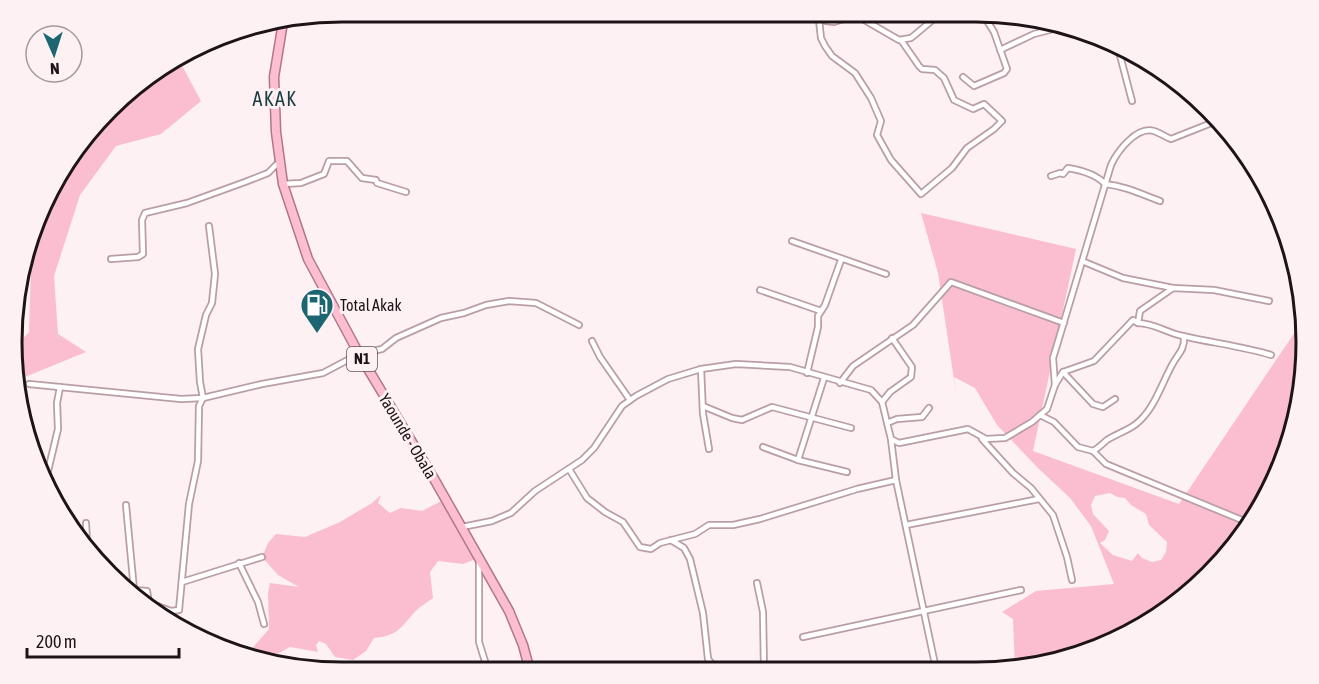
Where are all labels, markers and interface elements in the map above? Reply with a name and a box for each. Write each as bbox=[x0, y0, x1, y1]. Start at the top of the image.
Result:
north arrow bbox=[24, 24, 84, 84]
text: N bbox=[50, 60, 60, 78]
district label: AKAK bbox=[252, 87, 298, 110]
fuel station icon: Total Akak bbox=[299, 287, 335, 334]
place label: Total Akak bbox=[340, 296, 401, 314]
road number: N1 bbox=[347, 347, 377, 371]
street label: Yaounde - Obala bbox=[376, 390, 440, 482]
scale bar bbox=[27, 621, 178, 659]
text: 200 m bbox=[36, 631, 77, 652]

